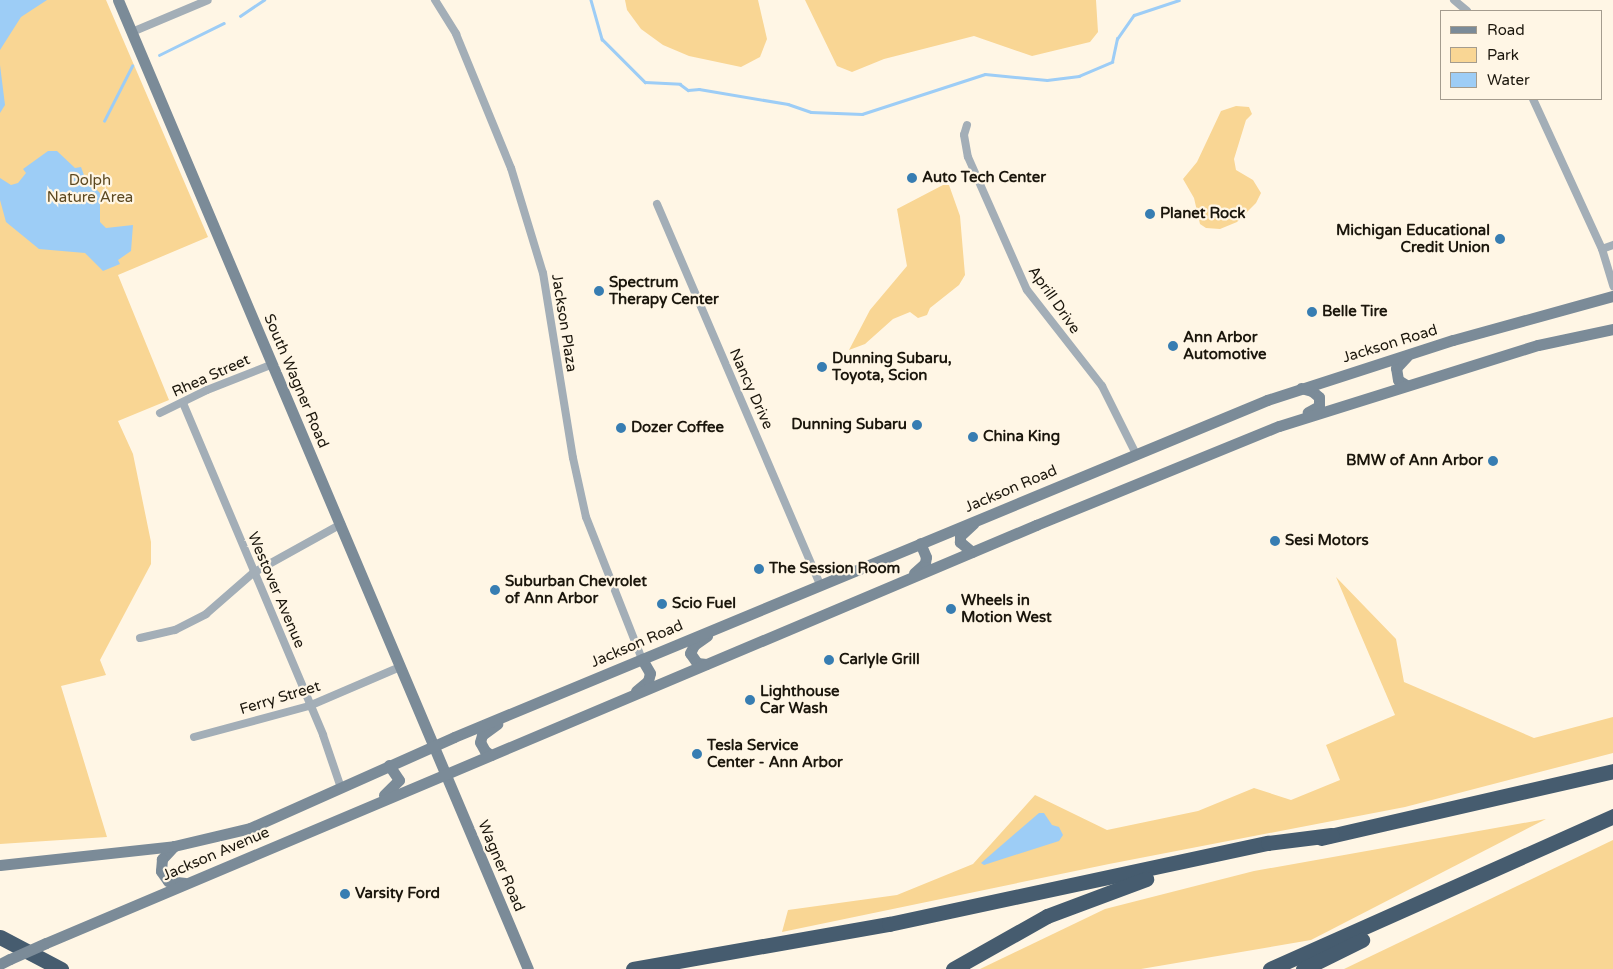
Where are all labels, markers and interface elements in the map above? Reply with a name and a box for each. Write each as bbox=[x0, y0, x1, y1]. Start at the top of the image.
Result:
legend bbox=[1440, 10, 1603, 100]
text: Road bbox=[1487, 21, 1525, 39]
text: Park bbox=[1487, 46, 1519, 64]
text: Water bbox=[1487, 71, 1530, 89]
place label: Auto Tech Center bbox=[922, 169, 1046, 187]
park label: Dolph Nature Area bbox=[47, 171, 133, 206]
marker: Auto Tech Center bbox=[906, 172, 918, 184]
place label: Planet Rock bbox=[1160, 205, 1245, 223]
marker: Planet Rock bbox=[1144, 208, 1156, 220]
place label: Michigan Educational Credit Union bbox=[1336, 221, 1490, 256]
marker: Michigan Educational Credit Union bbox=[1494, 233, 1506, 245]
street label: Aprill Drive bbox=[1024, 263, 1084, 337]
street label: Jackson Plaza bbox=[547, 273, 581, 373]
place label: Spectrum Therapy Center bbox=[609, 273, 719, 308]
marker: Spectrum Therapy Center bbox=[593, 285, 605, 297]
place label: Belle Tire bbox=[1322, 303, 1387, 321]
marker: Belle Tire bbox=[1306, 306, 1318, 318]
street label: South Wagner Road bbox=[260, 311, 332, 451]
street label: Jackson Road bbox=[1340, 321, 1440, 367]
place label: Ann Arbor Automotive bbox=[1183, 328, 1266, 363]
marker: Ann Arbor Automotive bbox=[1167, 340, 1179, 352]
street label: Nancy Drive bbox=[725, 346, 777, 432]
place label: Dunning Subaru, Toyota, Scion bbox=[832, 349, 952, 384]
street label: Rhea Street bbox=[169, 351, 253, 401]
marker: Dunning Subaru, Toyota, Scion bbox=[816, 361, 828, 373]
place label: Dunning Subaru bbox=[791, 416, 907, 434]
place label: Dozer Coffee bbox=[631, 419, 724, 437]
marker: Dunning Subaru bbox=[911, 419, 923, 431]
marker: Dozer Coffee bbox=[615, 422, 627, 434]
place label: China King bbox=[983, 428, 1060, 446]
marker: China King bbox=[967, 431, 979, 443]
place label: BMW of Ann Arbor bbox=[1346, 452, 1483, 470]
marker: BMW of Ann Arbor bbox=[1487, 455, 1499, 467]
street label: Jackson Road bbox=[962, 461, 1060, 517]
street label: Westover Avenue bbox=[243, 529, 309, 651]
place label: Sesi Motors bbox=[1285, 532, 1369, 550]
marker: Sesi Motors bbox=[1269, 535, 1281, 547]
place label: The Session Room bbox=[769, 560, 900, 578]
marker: The Session Room bbox=[753, 563, 765, 575]
place label: Suburban Chevrolet of Ann Arbor bbox=[505, 572, 647, 607]
marker: Suburban Chevrolet of Ann Arbor bbox=[489, 584, 501, 596]
place label: Wheels in Motion West bbox=[961, 591, 1052, 626]
place label: Scio Fuel bbox=[672, 595, 736, 613]
marker: Scio Fuel bbox=[656, 598, 668, 610]
marker: Wheels in Motion West bbox=[945, 603, 957, 615]
street label: Jackson Road bbox=[588, 616, 686, 672]
place label: Carlyle Grill bbox=[839, 651, 920, 669]
marker: Carlyle Grill bbox=[823, 654, 835, 666]
street label: Ferry Street bbox=[238, 677, 322, 719]
place label: Lighthouse Car Wash bbox=[760, 682, 840, 717]
marker: Lighthouse Car Wash bbox=[744, 694, 756, 706]
place label: Tesla Service Center - Ann Arbor bbox=[707, 736, 843, 771]
marker: Tesla Service Center - Ann Arbor bbox=[691, 748, 703, 760]
street label: Wagner Road bbox=[474, 818, 528, 914]
street label: Jackson Avenue bbox=[160, 823, 272, 885]
place label: Varsity Ford bbox=[355, 885, 440, 903]
marker: Varsity Ford bbox=[339, 888, 351, 900]

